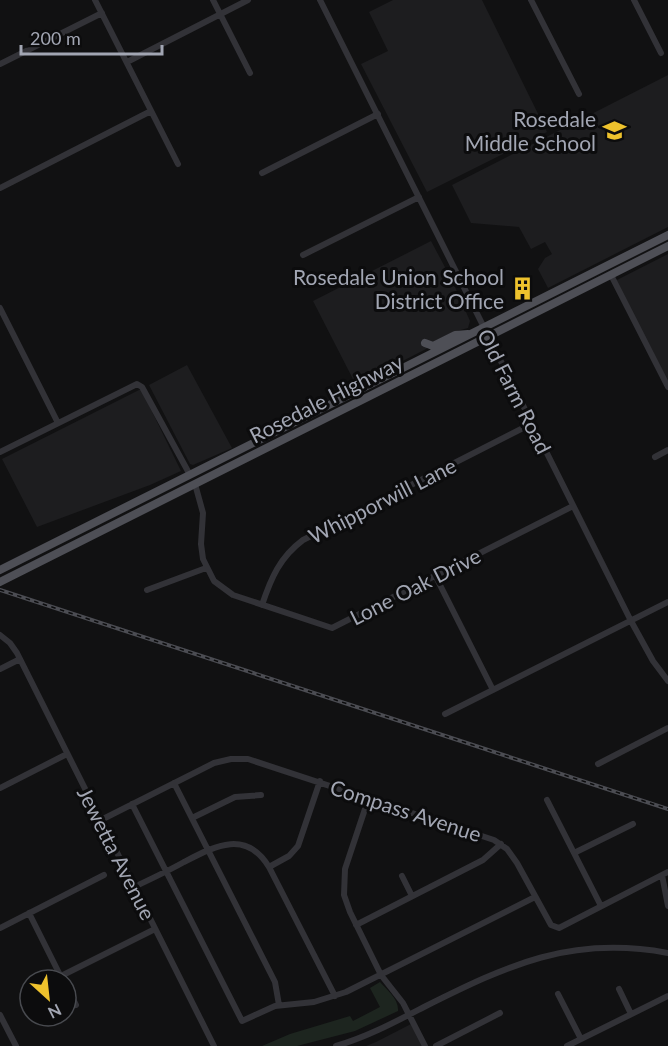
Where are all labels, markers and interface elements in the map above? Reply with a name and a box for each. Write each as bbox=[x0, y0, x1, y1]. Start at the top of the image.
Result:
scale bar bbox=[21, 18, 162, 56]
text: 200 m bbox=[30, 27, 81, 49]
place label: Rosedale Middle School bbox=[465, 106, 596, 155]
school or university icon: Rosedale Middle School bbox=[601, 117, 627, 143]
place label: Rosedale Union School District Office bbox=[293, 264, 504, 313]
building icon: Rosedale Union School District Office bbox=[509, 275, 535, 301]
street label: Old Farm Road bbox=[473, 325, 557, 457]
street label: Rosedale Highway bbox=[245, 348, 407, 448]
street label: Whipporwill Lane bbox=[304, 452, 460, 548]
street label: Lone Oak Drive bbox=[346, 542, 484, 630]
street label: Compass Avenue bbox=[327, 774, 485, 846]
street label: Jewetta Avenue bbox=[73, 782, 161, 924]
north arrow bbox=[18, 968, 78, 1028]
text: N bbox=[45, 1001, 65, 1023]

